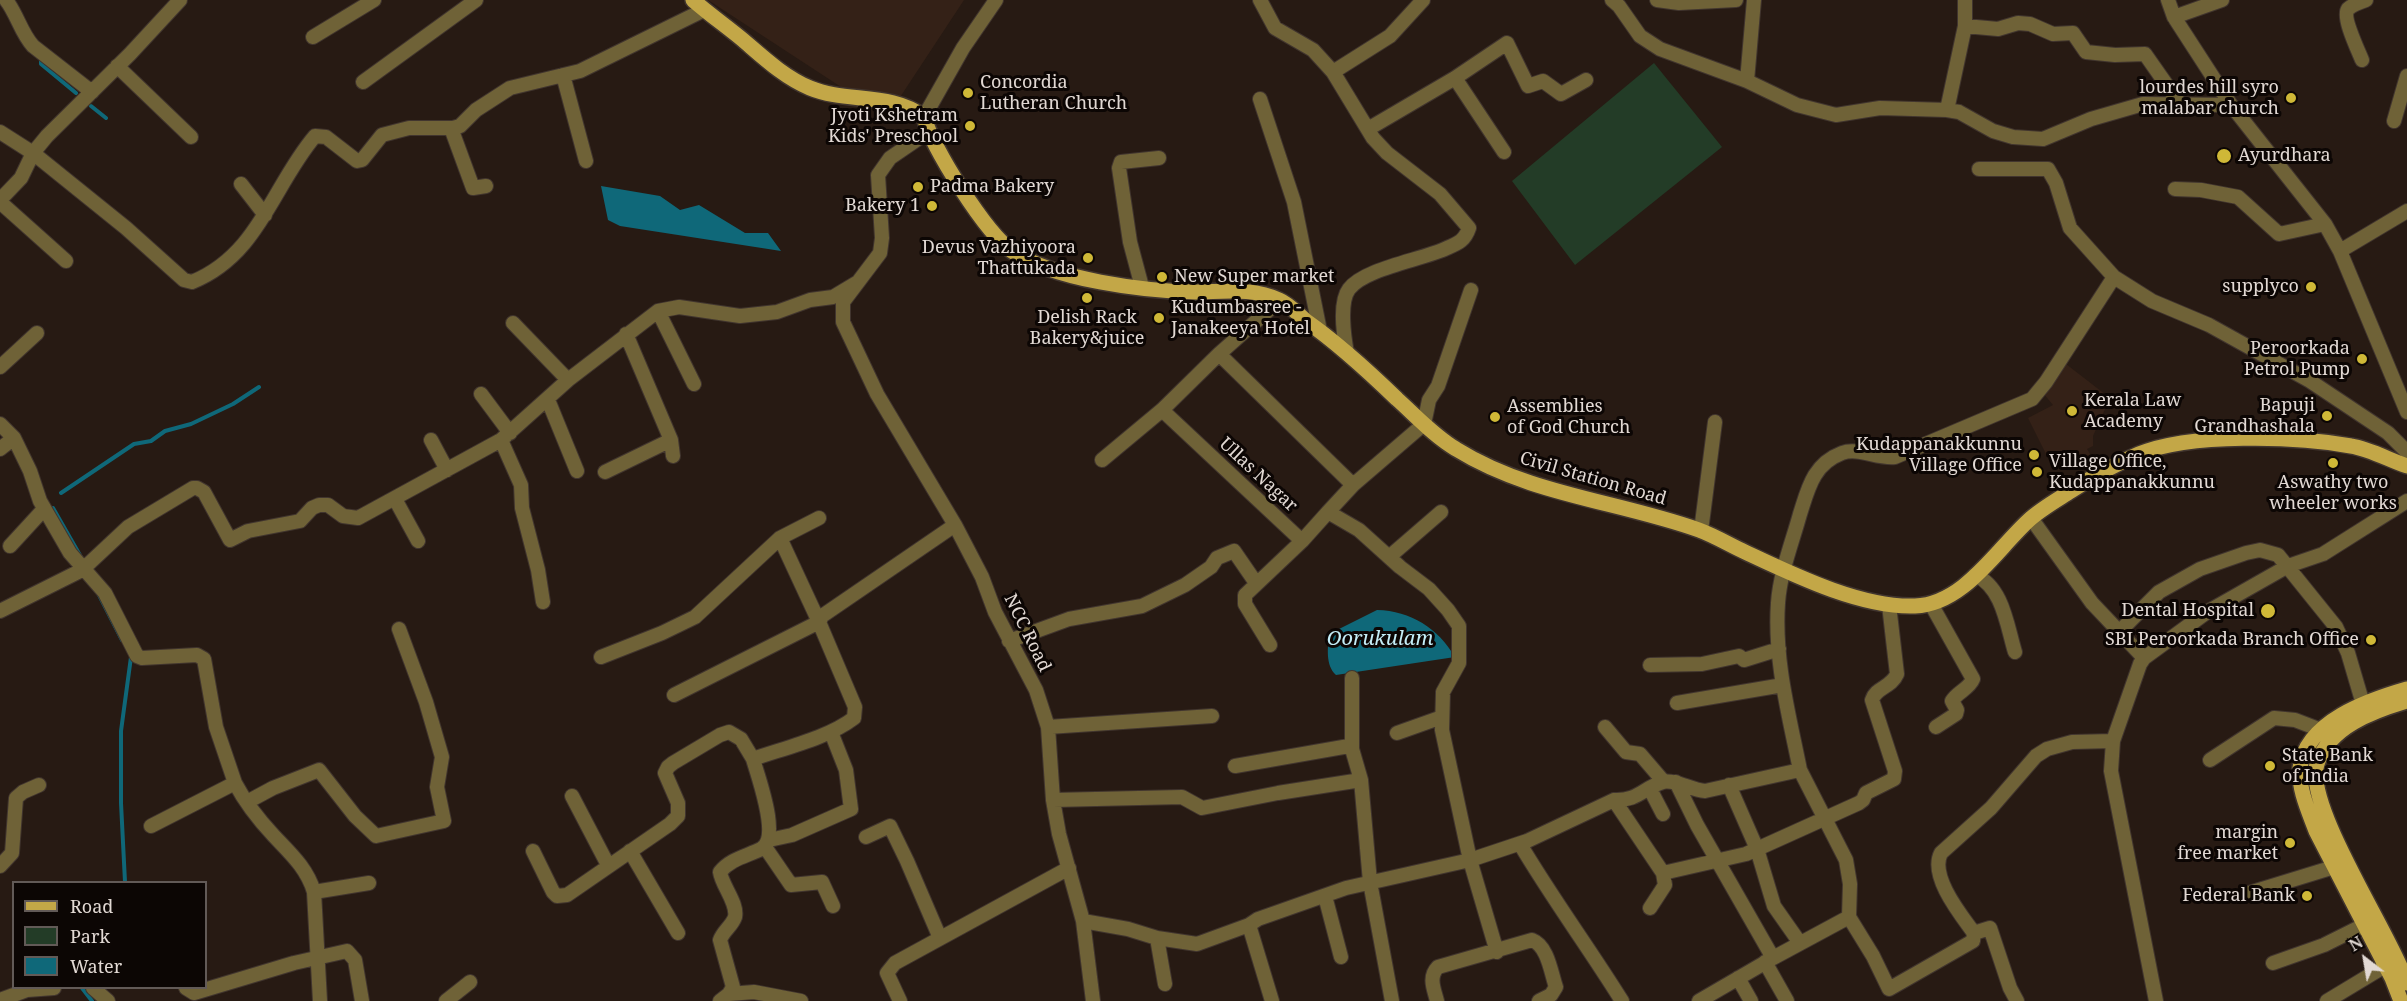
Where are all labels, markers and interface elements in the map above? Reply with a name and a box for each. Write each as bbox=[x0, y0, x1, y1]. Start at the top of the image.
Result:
place label: Concordia Lutheran Church bbox=[980, 72, 1127, 115]
place label: lourdes hill syro malabar church bbox=[2139, 77, 2279, 119]
marker: Concordia Lutheran Church bbox=[961, 86, 975, 100]
marker: lourdes hill syro malabar church bbox=[2284, 91, 2298, 105]
place label: Jyoti Kshetram Kids' Preschool bbox=[828, 105, 958, 148]
marker: Jyoti Kshetram Kids' Preschool bbox=[963, 119, 977, 133]
place label: Ayurdhara bbox=[2238, 145, 2331, 167]
marker: Ayurdhara bbox=[2215, 147, 2233, 165]
place label: Padma Bakery bbox=[930, 176, 1054, 198]
marker: Padma Bakery bbox=[911, 180, 925, 194]
place label: Bakery 1 bbox=[845, 195, 920, 217]
marker: Bakery 1 bbox=[925, 199, 939, 213]
place label: Devus Vazhiyoora Thattukada bbox=[922, 237, 1076, 280]
marker: Devus Vazhiyoora Thattukada bbox=[1081, 251, 1095, 265]
place label: New Super market bbox=[1174, 266, 1334, 288]
marker: New Super market bbox=[1155, 270, 1169, 284]
place label: supplyco bbox=[2222, 276, 2299, 298]
marker: supplyco bbox=[2304, 280, 2318, 294]
marker: Delish Rack Bakery&juice bbox=[1080, 291, 1094, 305]
place label: Kudumbasree - Janakeeya Hotel bbox=[1171, 297, 1310, 340]
place label: Delish Rack Bakery&juice bbox=[1030, 307, 1144, 350]
marker: Kudumbasree - Janakeeya Hotel bbox=[1152, 311, 1166, 325]
place label: Peroorkada Petrol Pump bbox=[2244, 338, 2350, 380]
marker: Peroorkada Petrol Pump bbox=[2355, 352, 2369, 366]
place label: Kerala Law Academy bbox=[2084, 390, 2181, 432]
place label: Bapuji Grandhashala bbox=[2194, 395, 2315, 438]
place label: Assemblies of God Church bbox=[1507, 396, 1630, 438]
marker: Kerala Law Academy bbox=[2065, 404, 2079, 418]
marker: Bapuji Grandhashala bbox=[2320, 409, 2334, 423]
marker: Assemblies of God Church bbox=[1488, 410, 1502, 424]
street label: Ullas Nagar bbox=[1214, 433, 1302, 517]
place label: Kudappanakkunnu Village Office bbox=[1856, 434, 2022, 476]
street label: Civil Station Road bbox=[1517, 448, 1669, 510]
marker: Kudappanakkunnu Village Office bbox=[2027, 448, 2041, 462]
place label: Village Office, Kudappanakkunnu bbox=[2049, 451, 2215, 494]
marker: Aswathy two wheeler works bbox=[2326, 456, 2340, 470]
marker: Village Office, Kudappanakkunnu bbox=[2030, 465, 2044, 479]
place label: Aswathy two wheeler works bbox=[2269, 472, 2397, 514]
street label: NCC Road bbox=[999, 591, 1055, 675]
place label: Dental Hospital bbox=[2121, 600, 2254, 622]
marker: Dental Hospital bbox=[2259, 602, 2277, 620]
water label: Oorukulam bbox=[1327, 627, 1433, 651]
place label: SBI Peroorkada Branch Office bbox=[2105, 629, 2359, 651]
marker: SBI Peroorkada Branch Office bbox=[2364, 633, 2378, 647]
place label: State Bank of India bbox=[2282, 745, 2373, 788]
marker: State Bank of India bbox=[2263, 759, 2277, 773]
place label: margin free market bbox=[2177, 822, 2278, 864]
marker: margin free market bbox=[2283, 836, 2297, 850]
legend bbox=[12, 881, 207, 989]
place label: Federal Bank bbox=[2182, 885, 2295, 907]
marker: Federal Bank bbox=[2300, 889, 2314, 903]
text: Road bbox=[70, 894, 113, 918]
text: Park bbox=[70, 924, 110, 948]
north arrow bbox=[2335, 929, 2395, 989]
text: N bbox=[2345, 931, 2367, 956]
text: Water bbox=[70, 954, 122, 978]

